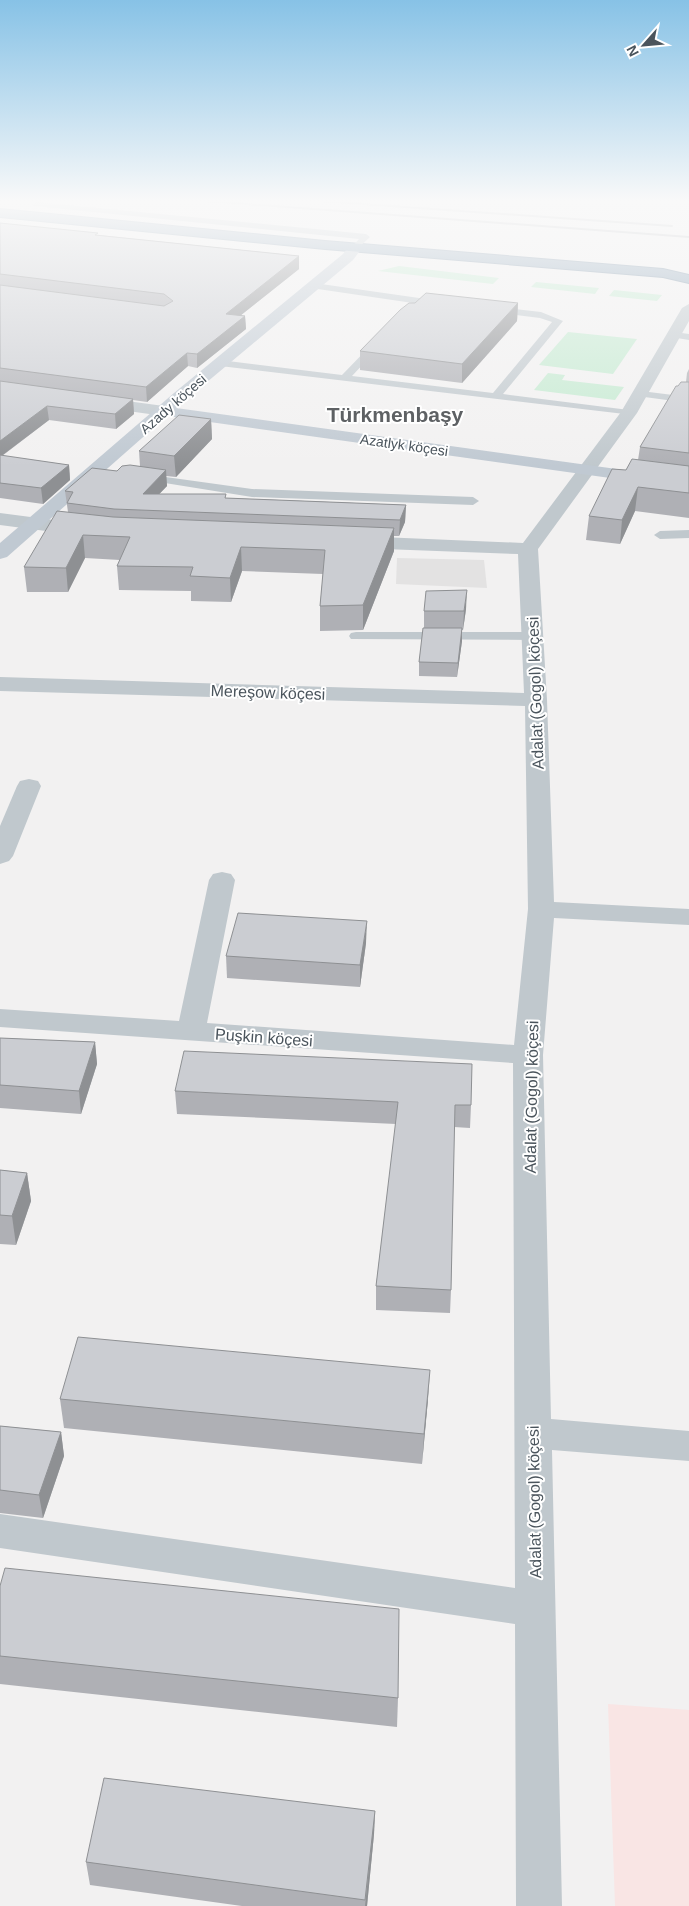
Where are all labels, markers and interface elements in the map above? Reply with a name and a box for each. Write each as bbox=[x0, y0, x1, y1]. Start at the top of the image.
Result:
north arrow bbox=[619, 20, 669, 70]
text: N bbox=[623, 43, 642, 59]
street label: Azady köçesi bbox=[137, 371, 209, 437]
district label: Türkmenbaşy bbox=[327, 403, 464, 426]
street label: Azatlyk köçesi bbox=[359, 431, 449, 459]
street label: Adalat (Gogol) köçesi bbox=[524, 616, 547, 770]
street label: Mereşow köçesi bbox=[210, 682, 326, 703]
street label: Adalat (Gogol) köçesi bbox=[522, 1020, 541, 1174]
street label: Puşkin köçesi bbox=[215, 1026, 313, 1049]
street label: Adalat (Gogol) köçesi bbox=[525, 1425, 544, 1579]

